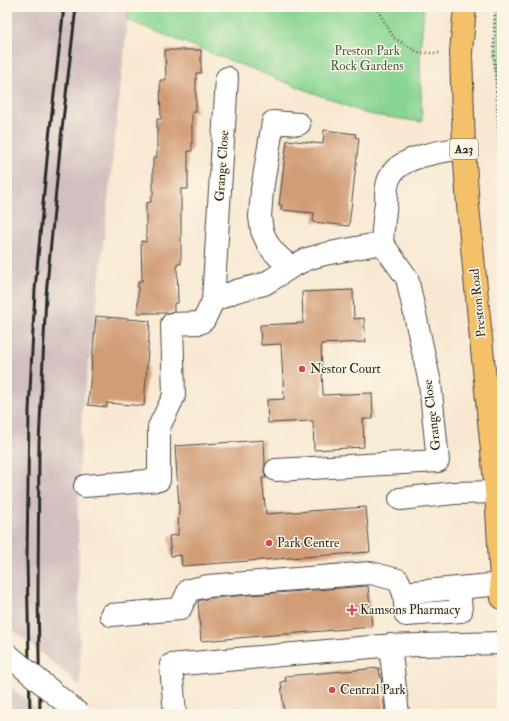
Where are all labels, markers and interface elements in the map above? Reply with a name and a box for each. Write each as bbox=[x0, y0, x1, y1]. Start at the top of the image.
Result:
park label: Preston Park Rock Gardens bbox=[330, 43, 404, 74]
street label: Grange Close bbox=[212, 129, 233, 202]
road number: A23 bbox=[450, 139, 478, 159]
street label: Preston Road bbox=[466, 267, 490, 338]
place label: Nestor Court bbox=[310, 361, 381, 377]
marker: Nestor Court bbox=[297, 364, 307, 374]
street label: Grange Close bbox=[420, 378, 444, 451]
place label: Park Centre bbox=[277, 535, 340, 551]
marker: Park Centre bbox=[264, 538, 274, 548]
place label: Kamsons Pharmacy bbox=[360, 602, 460, 619]
marker: Kamsons Pharmacy bbox=[347, 605, 357, 615]
place label: Central Park bbox=[340, 682, 406, 698]
marker: Central Park bbox=[327, 685, 337, 695]

